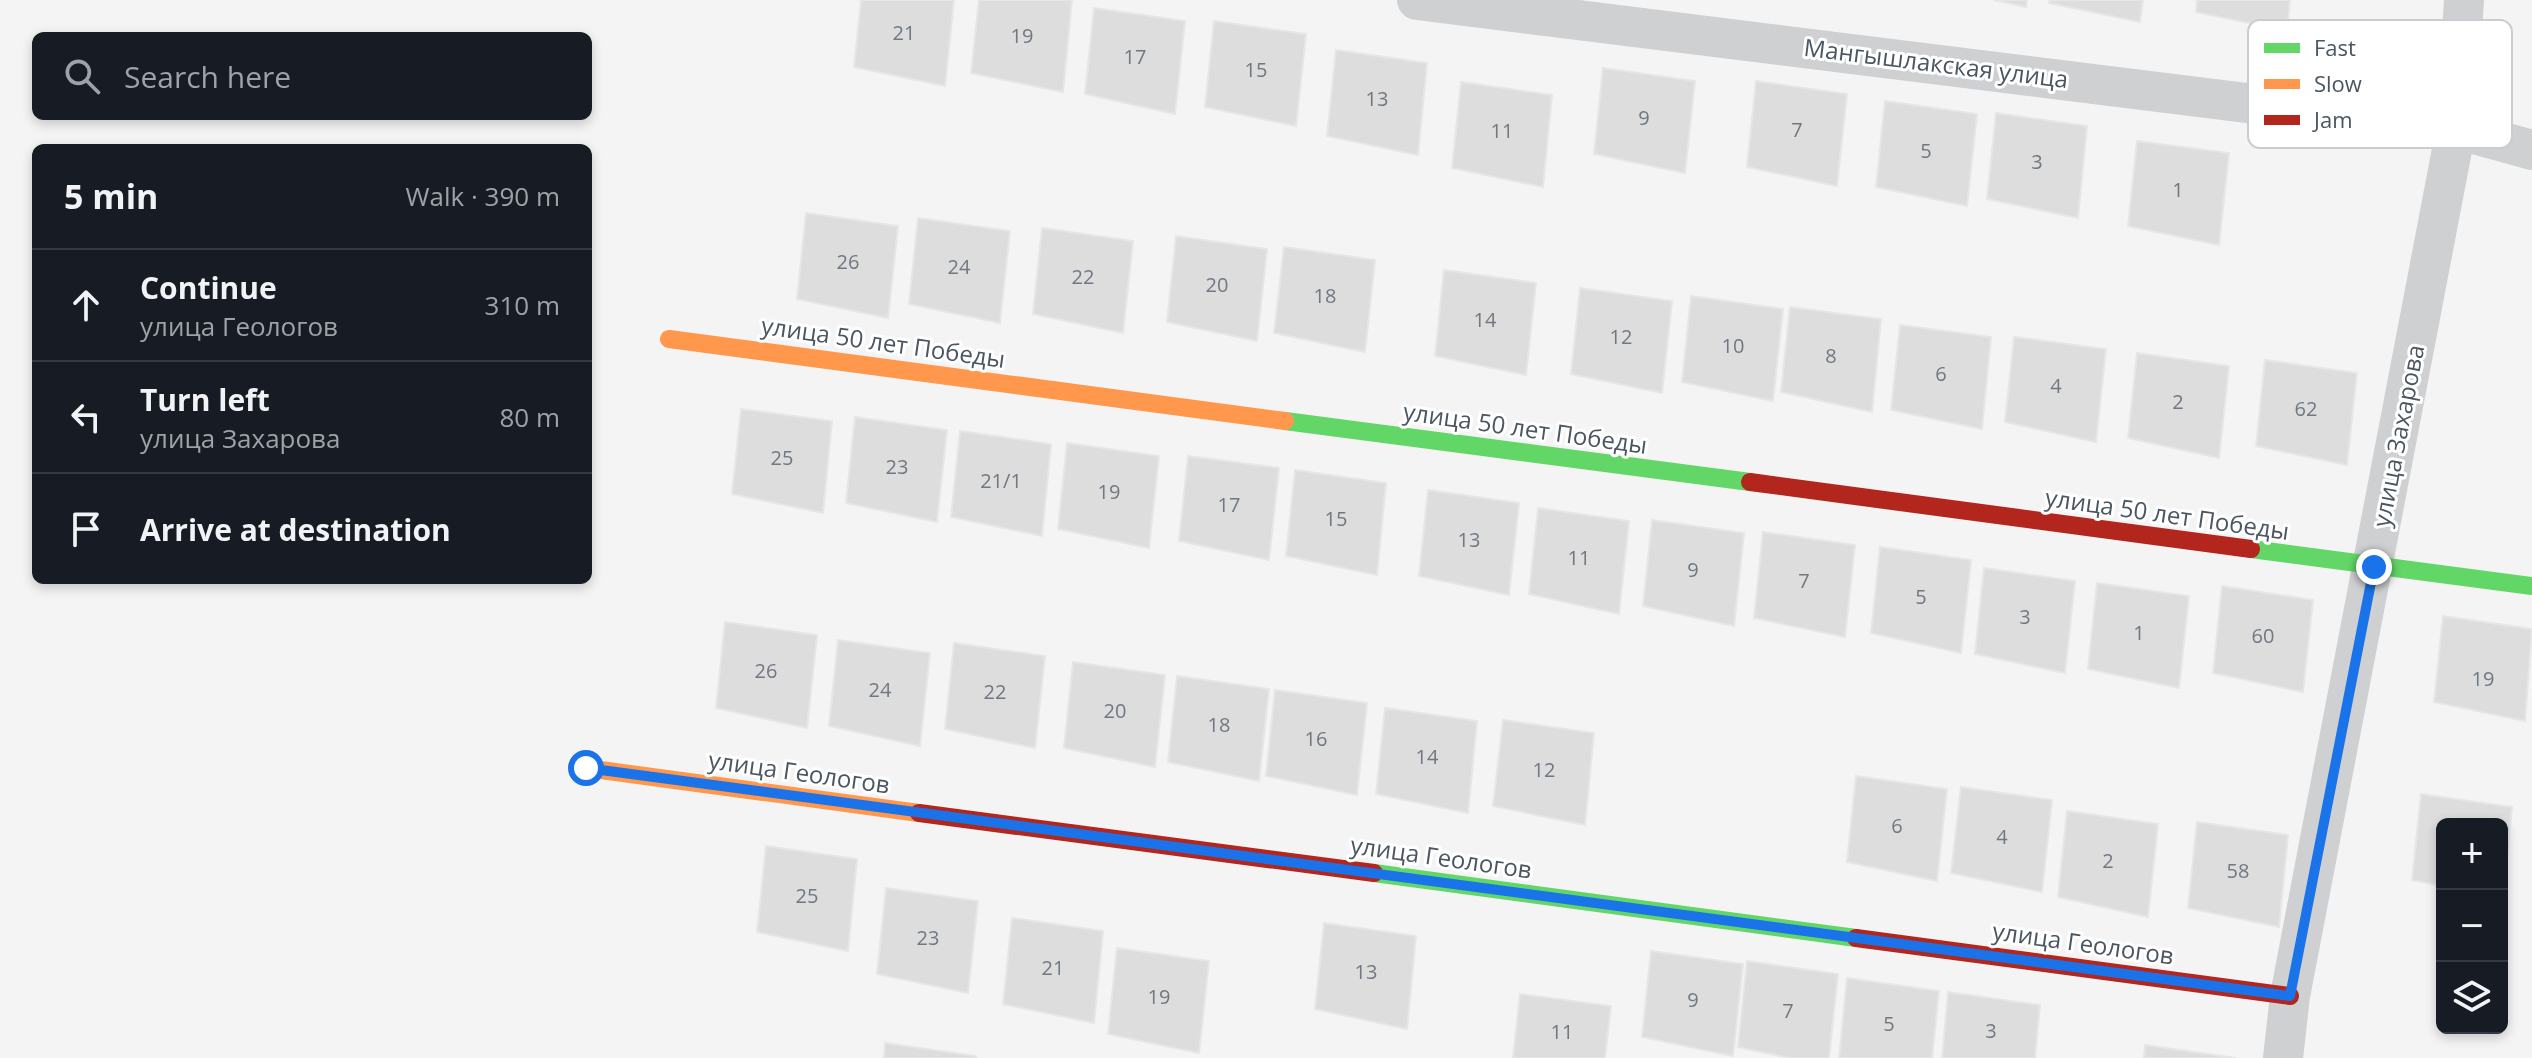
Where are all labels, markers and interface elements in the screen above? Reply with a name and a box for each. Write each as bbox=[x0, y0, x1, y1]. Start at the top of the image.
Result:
house number: 21 bbox=[893, 19, 915, 46]
legend bbox=[2248, 20, 2512, 148]
house number: 19 bbox=[1011, 22, 1033, 49]
street label: Мангышлакская улица bbox=[1802, 30, 2070, 95]
search box bbox=[32, 32, 592, 120]
text: Fast bbox=[2314, 32, 2356, 62]
house number: 17 bbox=[1124, 43, 1146, 70]
icon: search bbox=[60, 54, 104, 98]
text: Search here bbox=[124, 56, 291, 97]
house number: 15 bbox=[1245, 56, 1267, 83]
text: Slow bbox=[2314, 68, 2362, 98]
house number: 13 bbox=[1366, 85, 1388, 112]
house number: 9 bbox=[1638, 104, 1650, 131]
text: Jam bbox=[2312, 104, 2353, 134]
house number: 7 bbox=[1791, 116, 1803, 143]
house number: 11 bbox=[1491, 117, 1513, 144]
house number: 5 bbox=[1920, 137, 1932, 164]
house number: 3 bbox=[2031, 148, 2043, 175]
text: 5 min bbox=[64, 173, 158, 219]
house number: 1 bbox=[2172, 176, 2184, 203]
text: Walk · 390 m bbox=[406, 178, 560, 214]
house number: 26 bbox=[837, 248, 859, 275]
house number: 24 bbox=[948, 253, 971, 280]
house number: 22 bbox=[1072, 263, 1094, 290]
text: Continue bbox=[140, 267, 277, 308]
house number: 20 bbox=[1206, 271, 1228, 298]
house number: 18 bbox=[1314, 282, 1336, 309]
icon: ahead bbox=[64, 283, 108, 327]
text: 310 m bbox=[485, 287, 560, 323]
house number: 14 bbox=[1474, 306, 1497, 333]
text: улица Геологов bbox=[140, 308, 338, 344]
street label: улица 50 лет Победы bbox=[759, 308, 1007, 375]
house number: 12 bbox=[1610, 323, 1632, 350]
house number: 10 bbox=[1722, 332, 1744, 359]
house number: 8 bbox=[1825, 342, 1837, 369]
street label: улица Захарова bbox=[2364, 342, 2431, 530]
house number: 6 bbox=[1935, 360, 1947, 387]
house number: 4 bbox=[2050, 372, 2062, 399]
text: Turn left bbox=[140, 379, 270, 420]
house number: 2 bbox=[2172, 388, 2184, 415]
street label: улица 50 лет Победы bbox=[1401, 394, 1649, 461]
icon: left bbox=[64, 395, 108, 439]
house number: 62 bbox=[2295, 395, 2317, 422]
text: 80 m bbox=[499, 399, 560, 435]
text: улица Захарова bbox=[140, 420, 341, 456]
house number: 25 bbox=[771, 444, 793, 471]
house number: 23 bbox=[886, 453, 908, 480]
house number: 21/1 bbox=[980, 467, 1022, 494]
house number: 19 bbox=[1098, 478, 1120, 505]
street label: улица 50 лет Победы bbox=[2043, 480, 2291, 547]
house number: 17 bbox=[1218, 491, 1240, 518]
house number: 15 bbox=[1325, 505, 1347, 532]
icon: arrive bbox=[64, 507, 108, 551]
text: Arrive at destination bbox=[140, 509, 451, 550]
house number: 13 bbox=[1458, 526, 1480, 553]
house number: 11 bbox=[1568, 544, 1590, 571]
route end bbox=[2356, 549, 2392, 585]
house number: 9 bbox=[1687, 556, 1699, 583]
house number: 7 bbox=[1798, 567, 1810, 594]
house number: 5 bbox=[1915, 583, 1927, 610]
house number: 3 bbox=[2019, 603, 2031, 630]
house number: 1 bbox=[2133, 619, 2145, 646]
house number: 60 bbox=[2252, 622, 2274, 649]
house number: 26 bbox=[755, 657, 777, 684]
house number: 19 bbox=[2472, 665, 2494, 692]
house number: 24 bbox=[869, 676, 892, 703]
house number: 22 bbox=[984, 678, 1006, 705]
house number: 20 bbox=[1104, 697, 1126, 724]
house number: 18 bbox=[1208, 711, 1230, 738]
house number: 16 bbox=[1305, 725, 1327, 752]
street label: улица Геологов bbox=[706, 742, 892, 801]
house number: 14 bbox=[1416, 743, 1439, 770]
route start bbox=[568, 750, 604, 786]
house number: 12 bbox=[1533, 756, 1555, 783]
house number: 6 bbox=[1891, 812, 1903, 839]
map controls bbox=[2436, 818, 2508, 1034]
button: + bbox=[2436, 818, 2508, 890]
house number: 4 bbox=[1996, 823, 2008, 850]
street label: улица Геологов bbox=[1348, 827, 1534, 886]
house number: 2 bbox=[2102, 847, 2114, 874]
house number: 58 bbox=[2227, 857, 2249, 884]
house number: 25 bbox=[796, 882, 818, 909]
button: − bbox=[2436, 890, 2508, 962]
street label: улица Геологов bbox=[1990, 913, 2176, 972]
house number: 23 bbox=[917, 924, 939, 951]
house number: 21 bbox=[1042, 954, 1064, 981]
house number: 13 bbox=[1355, 958, 1377, 985]
button: layers bbox=[2436, 962, 2508, 1034]
house number: 19 bbox=[1148, 983, 1170, 1010]
house number: 9 bbox=[1687, 986, 1699, 1013]
house number: 7 bbox=[1782, 997, 1794, 1024]
house number: 5 bbox=[1883, 1010, 1895, 1037]
house number: 3 bbox=[1985, 1017, 1997, 1044]
house number: 11 bbox=[1551, 1018, 1573, 1045]

